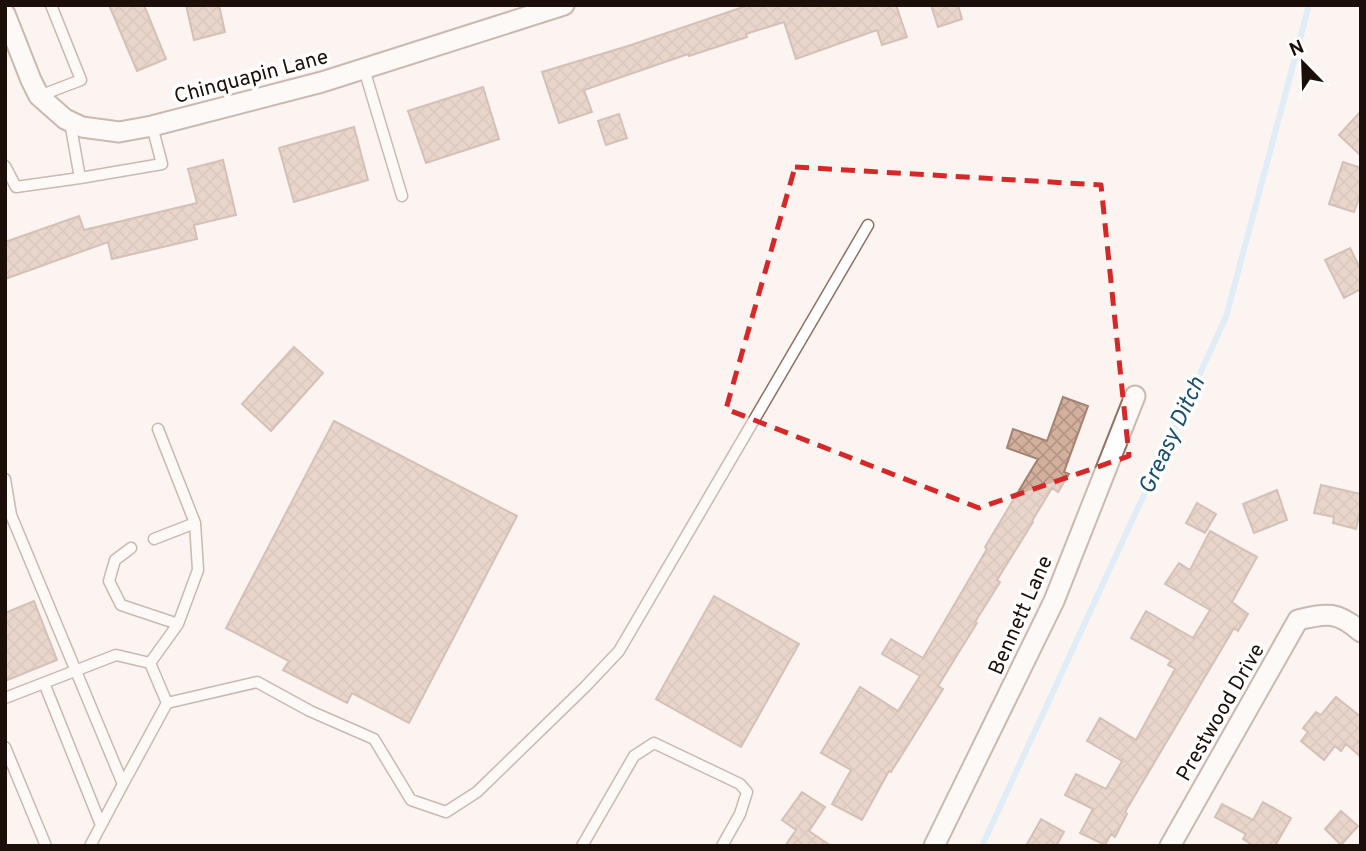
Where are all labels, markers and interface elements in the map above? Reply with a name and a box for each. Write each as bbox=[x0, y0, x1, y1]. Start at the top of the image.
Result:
north arrow bbox=[1268, 28, 1338, 98]
text: N bbox=[1286, 35, 1308, 63]
street label: Chinquapin Lane bbox=[171, 44, 331, 111]
water label: Greasy Ditch bbox=[1133, 372, 1213, 499]
street label: Bennett Lane bbox=[983, 552, 1060, 679]
street label: Prestwood Drive bbox=[1171, 639, 1272, 786]

